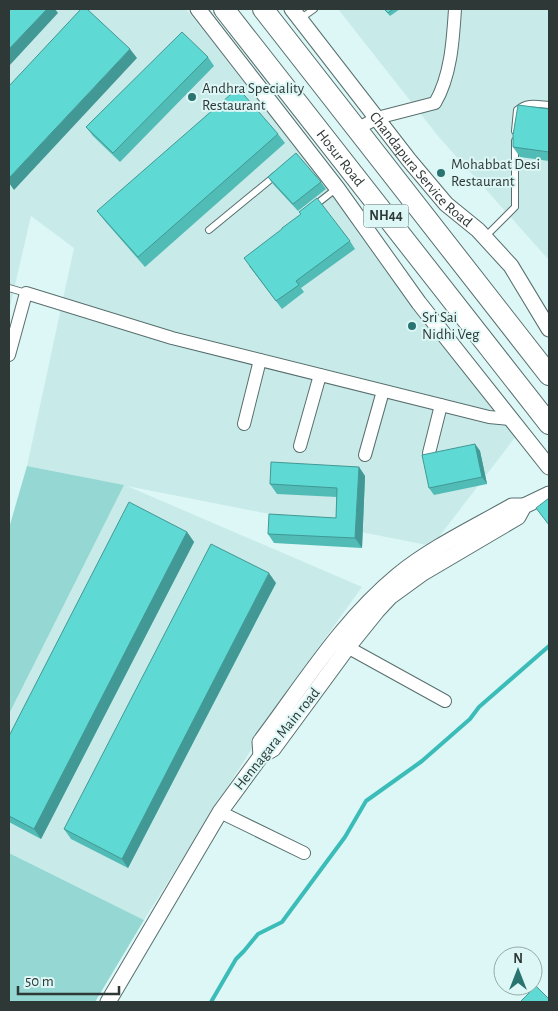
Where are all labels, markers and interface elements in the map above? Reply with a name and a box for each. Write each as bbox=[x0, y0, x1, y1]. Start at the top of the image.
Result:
place label: Andhra Speciality Restaurant bbox=[202, 81, 305, 113]
marker: Andhra Speciality Restaurant bbox=[186, 91, 198, 103]
street label: Chandapura Service Road bbox=[367, 109, 475, 230]
street label: Hosur Road bbox=[314, 127, 367, 189]
place label: Mohabbat Desi Restaurant bbox=[451, 157, 540, 189]
marker: Mohabbat Desi Restaurant bbox=[435, 167, 447, 179]
road number: NH44 bbox=[364, 205, 408, 228]
place label: Sri Sai Nidhi Veg bbox=[422, 310, 480, 342]
marker: Sri Sai Nidhi Veg bbox=[406, 320, 418, 332]
street label: Hennagara Main road bbox=[231, 685, 323, 793]
north arrow bbox=[493, 946, 543, 996]
text: N bbox=[513, 952, 523, 966]
scale bar bbox=[18, 964, 119, 996]
text: 50 m bbox=[25, 974, 54, 989]

